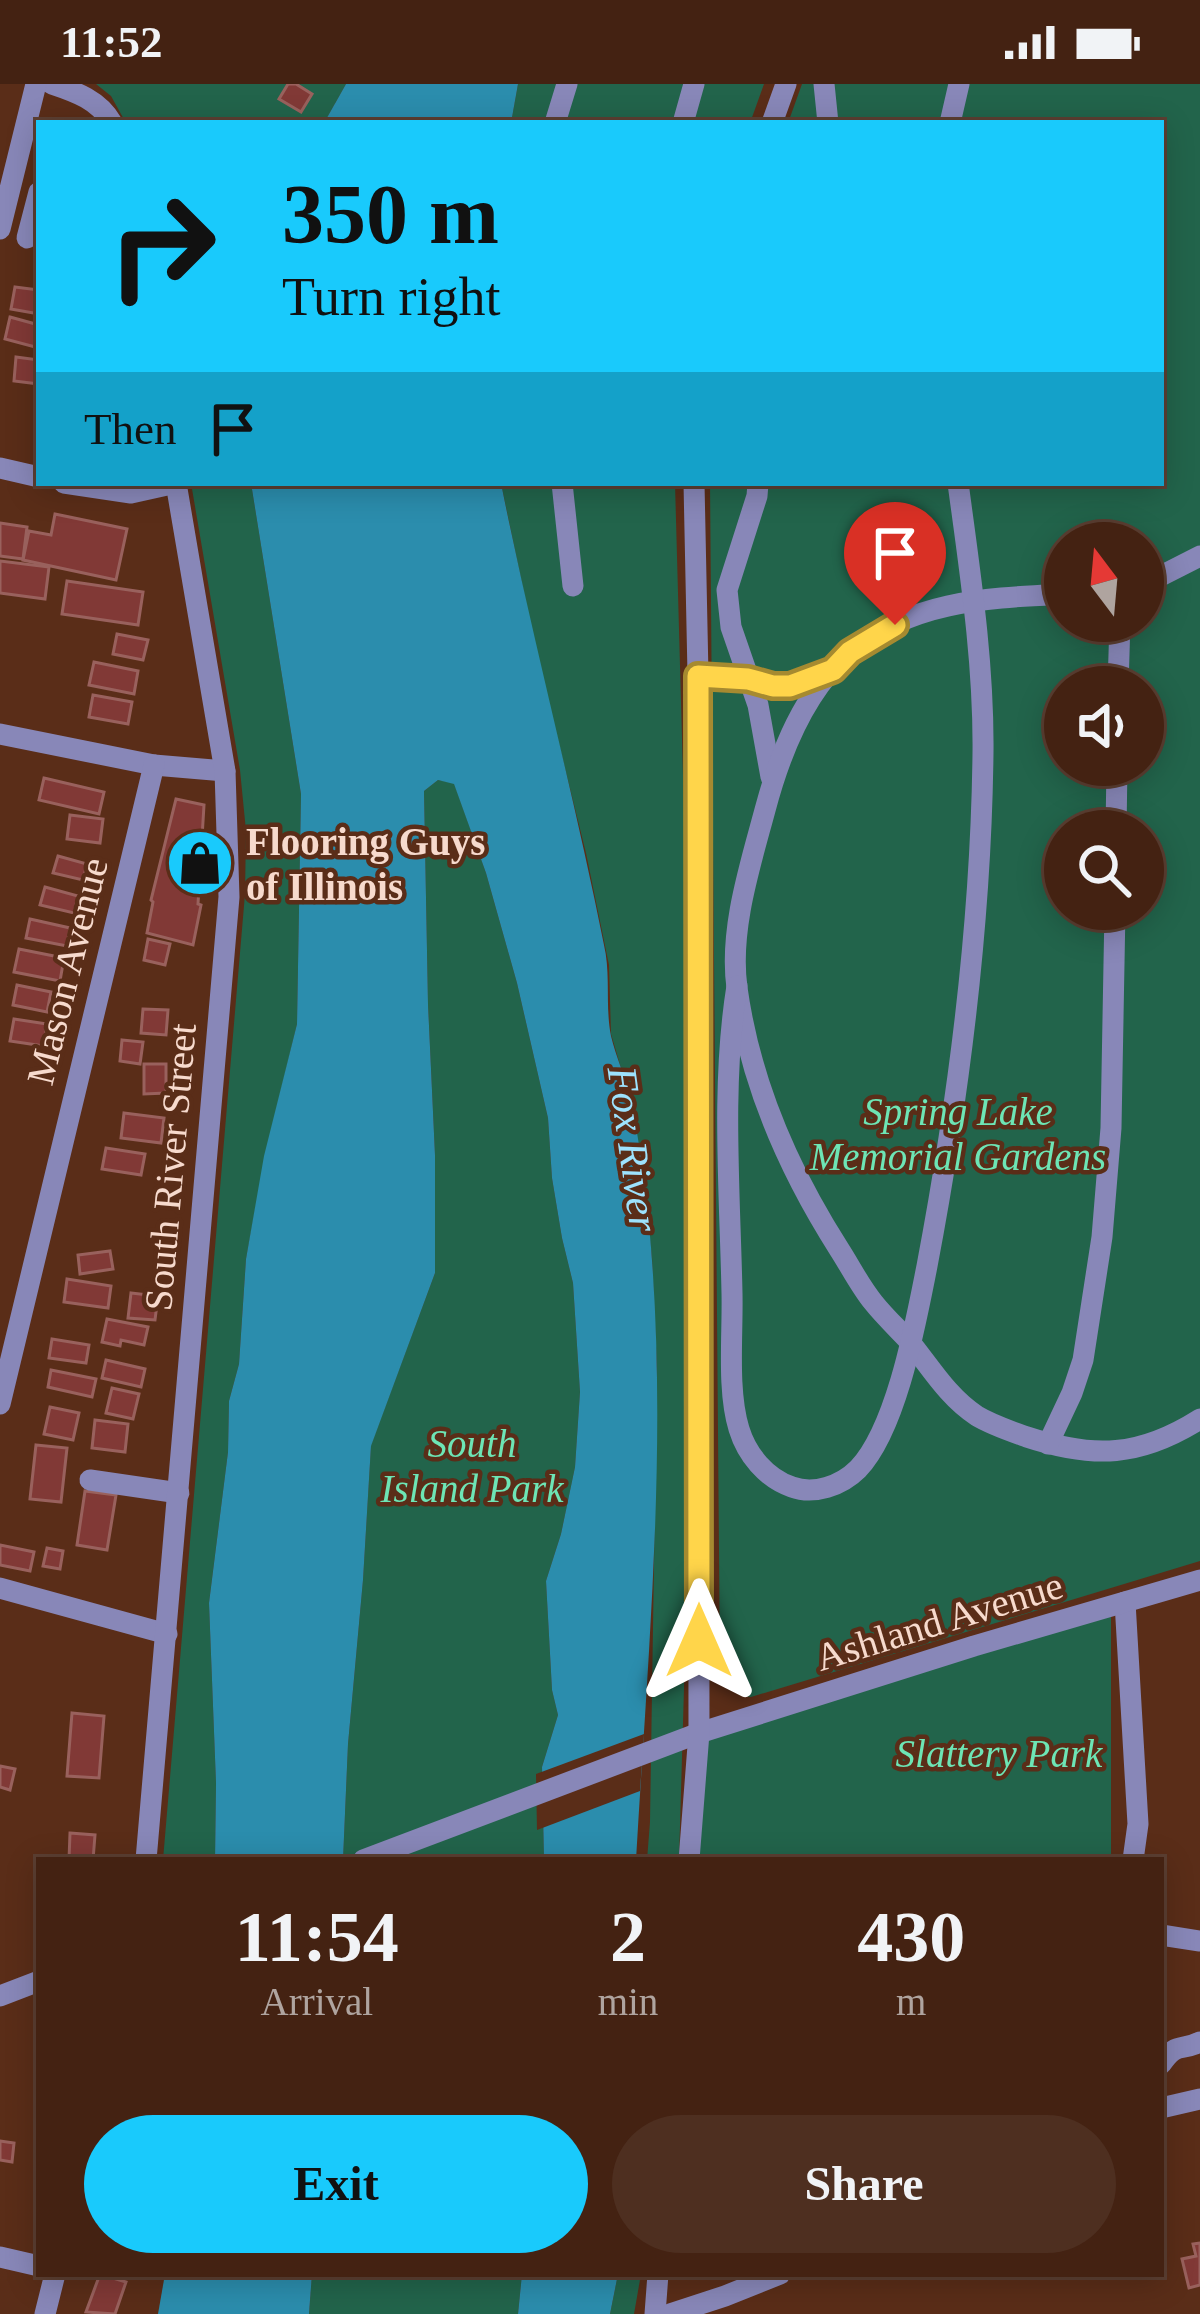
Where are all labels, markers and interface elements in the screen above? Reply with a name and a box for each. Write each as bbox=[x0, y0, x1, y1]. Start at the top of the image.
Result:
text: 11:52 bbox=[60, 17, 163, 67]
icon: right bbox=[84, 168, 240, 324]
text: 350 m bbox=[282, 168, 499, 261]
text: Turn right bbox=[282, 267, 501, 327]
icon: arrive bbox=[200, 396, 266, 462]
text: Then bbox=[84, 404, 176, 454]
pin bbox=[844, 502, 946, 625]
icon: arrive bbox=[862, 520, 928, 586]
north arrow bbox=[1044, 522, 1164, 642]
map controls bbox=[1044, 522, 1164, 930]
button: sound bbox=[1044, 666, 1164, 786]
button: search bbox=[1044, 810, 1164, 930]
place label: Flooring Guys of Illinois bbox=[246, 820, 485, 908]
shop icon: Flooring Guys of Illinois bbox=[165, 828, 235, 898]
street label: Mason Avenue bbox=[18, 853, 116, 1089]
street label: South River Street bbox=[136, 1021, 204, 1312]
water label: Fox River bbox=[598, 1062, 667, 1235]
park label: Spring Lake Memorial Gardens bbox=[809, 1090, 1106, 1178]
park label: South Island Park bbox=[379, 1422, 564, 1510]
street label: Ashland Avenue bbox=[810, 1563, 1068, 1679]
position arrow bbox=[636, 1578, 762, 1704]
park label: Slattery Park bbox=[896, 1732, 1103, 1776]
text: 11:54 bbox=[235, 1897, 399, 1977]
text: 2 bbox=[610, 1897, 646, 1977]
text: 430 bbox=[857, 1897, 965, 1977]
text: Arrival bbox=[261, 1980, 373, 2023]
text: min bbox=[598, 1980, 658, 2023]
text: m bbox=[896, 1980, 926, 2023]
button: Exit bbox=[84, 2115, 588, 2253]
button: Share bbox=[612, 2115, 1116, 2253]

